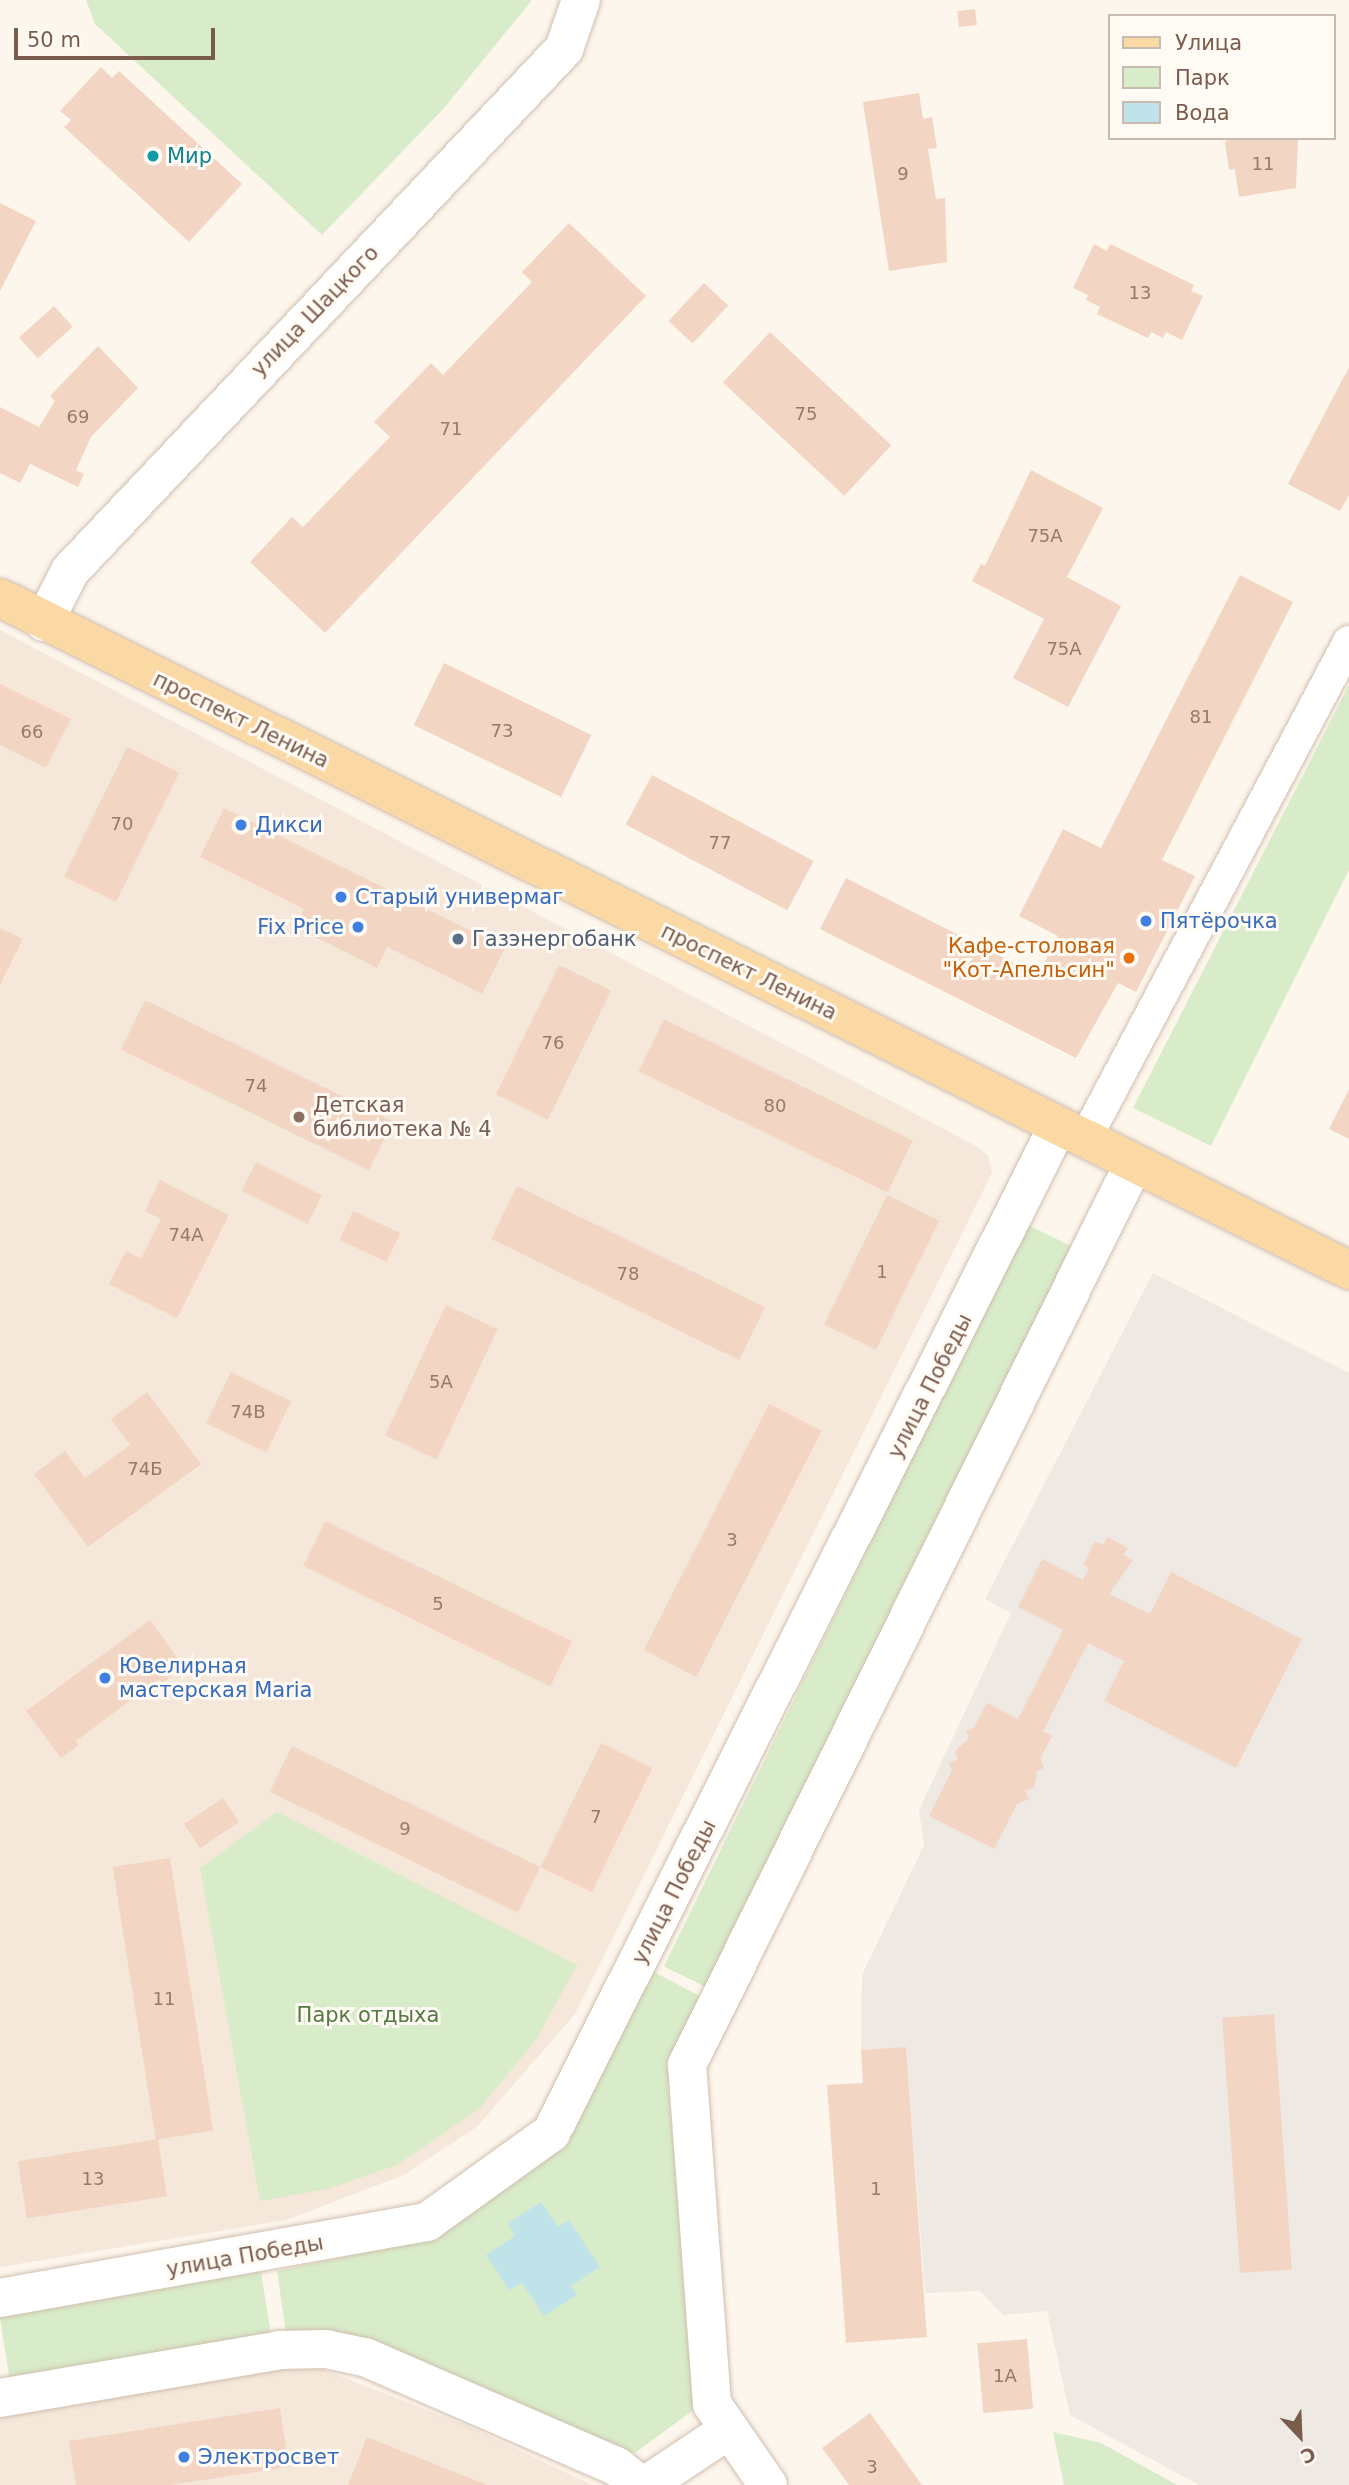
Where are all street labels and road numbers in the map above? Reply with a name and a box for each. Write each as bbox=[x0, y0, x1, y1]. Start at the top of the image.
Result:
street label: улица Шацкого bbox=[246, 240, 384, 382]
street label: проспект Ленина bbox=[149, 667, 333, 773]
street label: проспект Ленина bbox=[657, 919, 841, 1025]
street label: улица Победы bbox=[883, 1309, 977, 1463]
street label: улица Победы bbox=[627, 1815, 721, 1969]
street label: улица Победы bbox=[165, 2230, 325, 2282]

